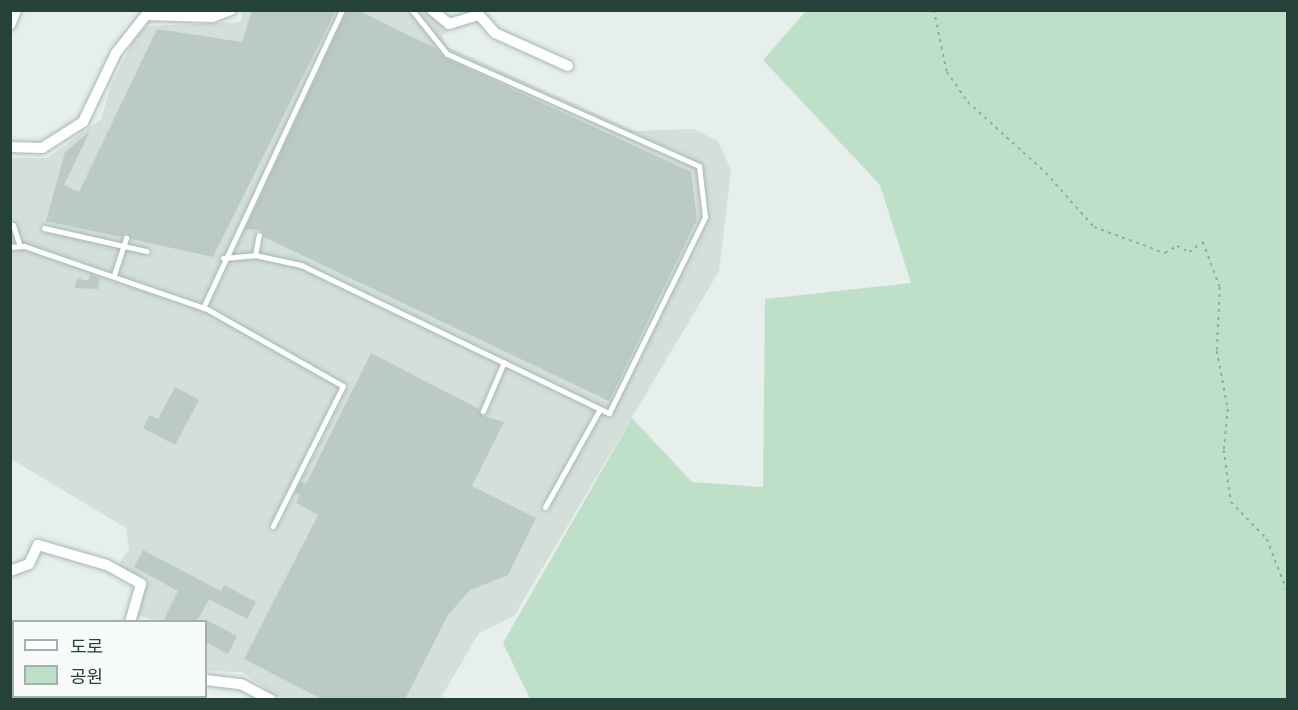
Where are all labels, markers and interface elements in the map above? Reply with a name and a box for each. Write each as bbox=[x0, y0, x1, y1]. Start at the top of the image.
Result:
legend bbox=[12, 620, 207, 698]
text: 도로 bbox=[70, 636, 103, 657]
text: 공원 bbox=[70, 666, 103, 687]

